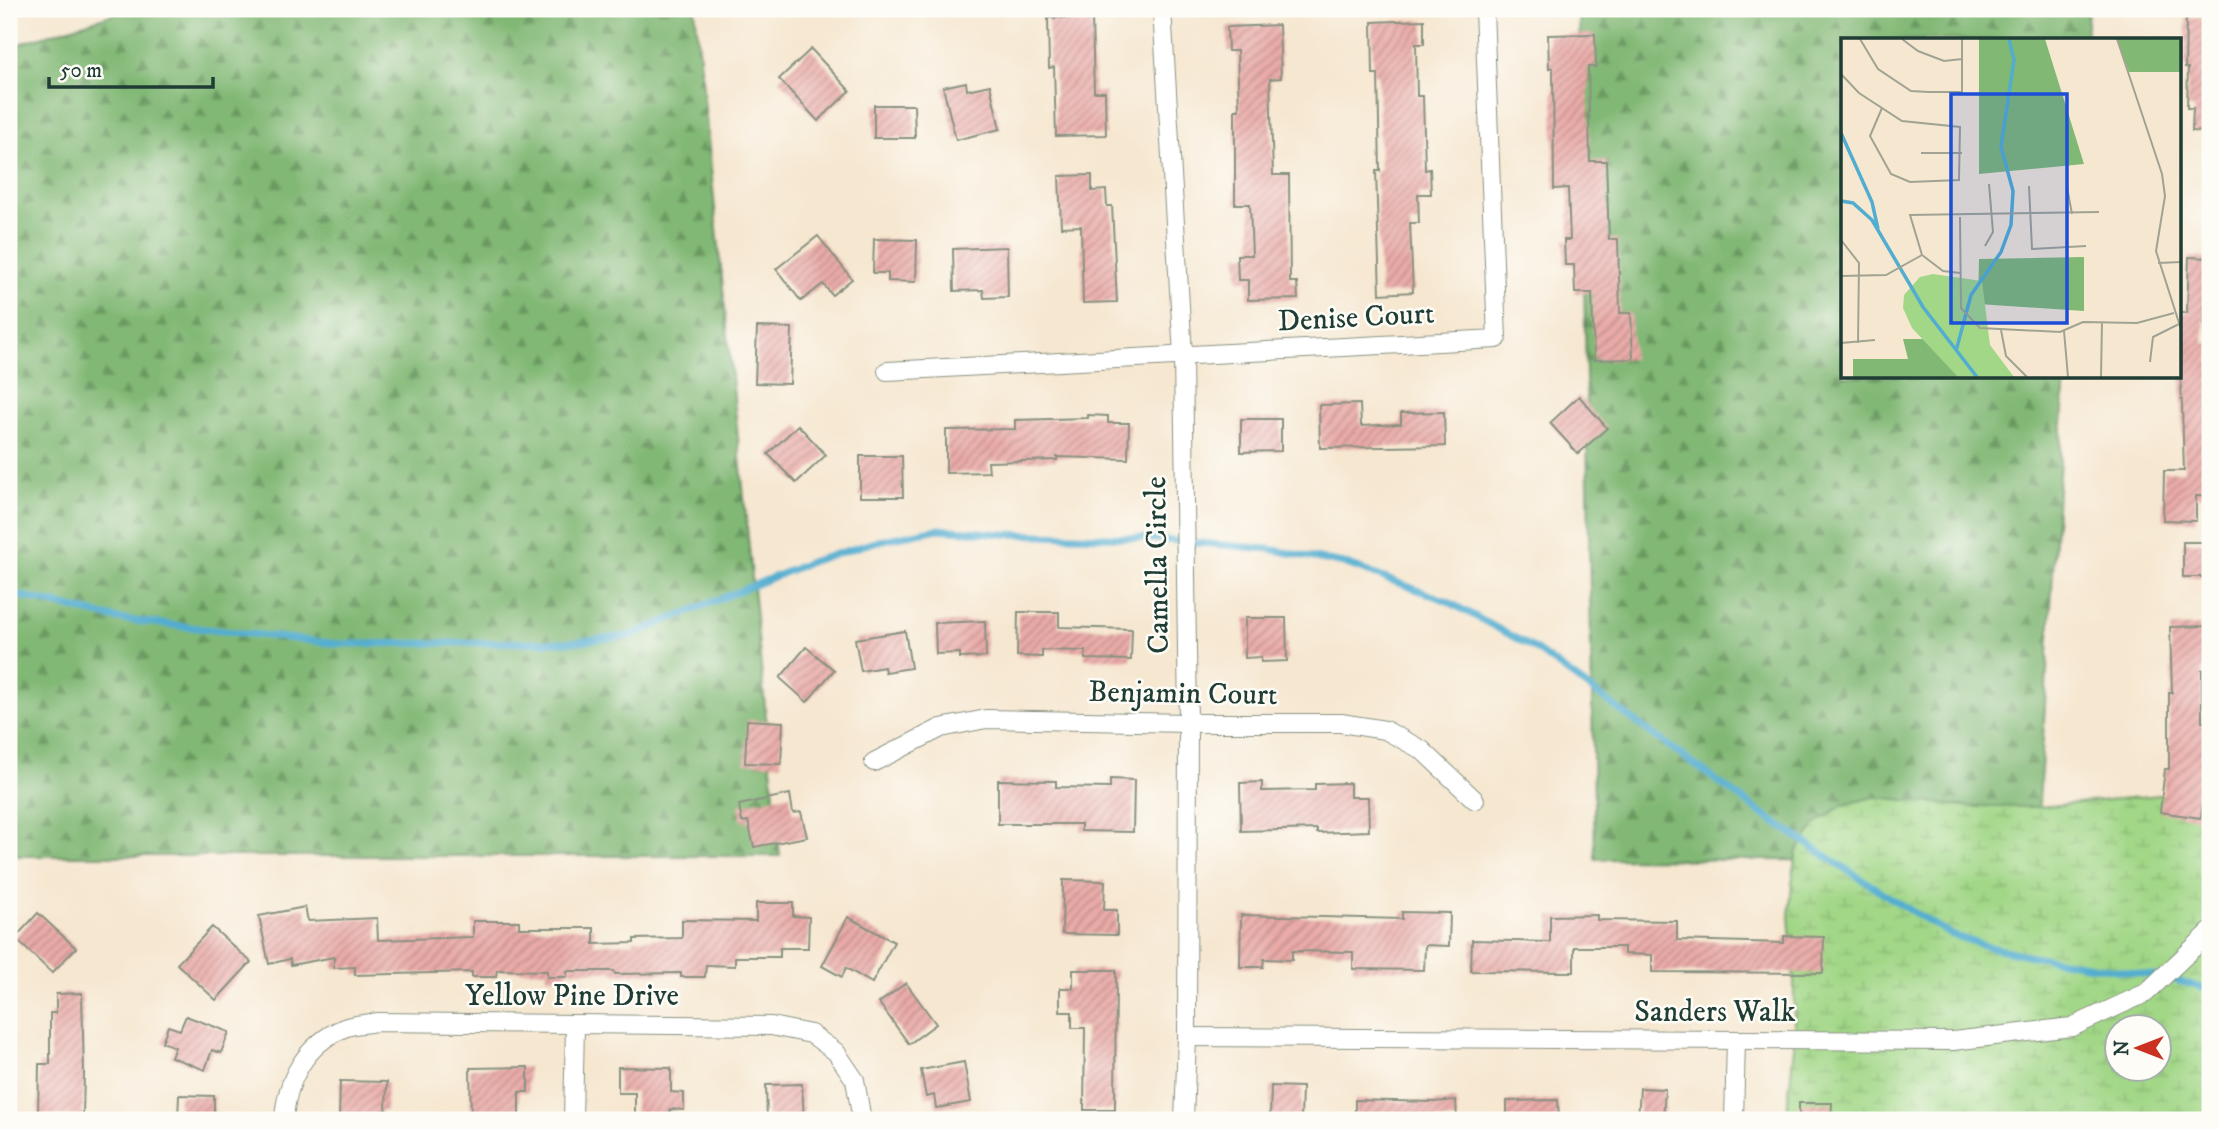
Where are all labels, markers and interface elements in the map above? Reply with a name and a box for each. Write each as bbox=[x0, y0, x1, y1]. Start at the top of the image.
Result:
inset map bbox=[1841, 38, 2180, 378]
scale bar bbox=[49, 46, 214, 90]
text: 50 m bbox=[60, 58, 102, 84]
street label: Denise Court bbox=[1277, 295, 1435, 341]
street label: Camella Circle bbox=[1138, 476, 1178, 654]
street label: Benjamin Court bbox=[1088, 674, 1278, 714]
street label: Yellow Pine Drive bbox=[465, 978, 679, 1015]
street label: Sanders Walk bbox=[1634, 994, 1796, 1031]
north arrow bbox=[2104, 1014, 2174, 1084]
text: N bbox=[2111, 1040, 2134, 1056]

